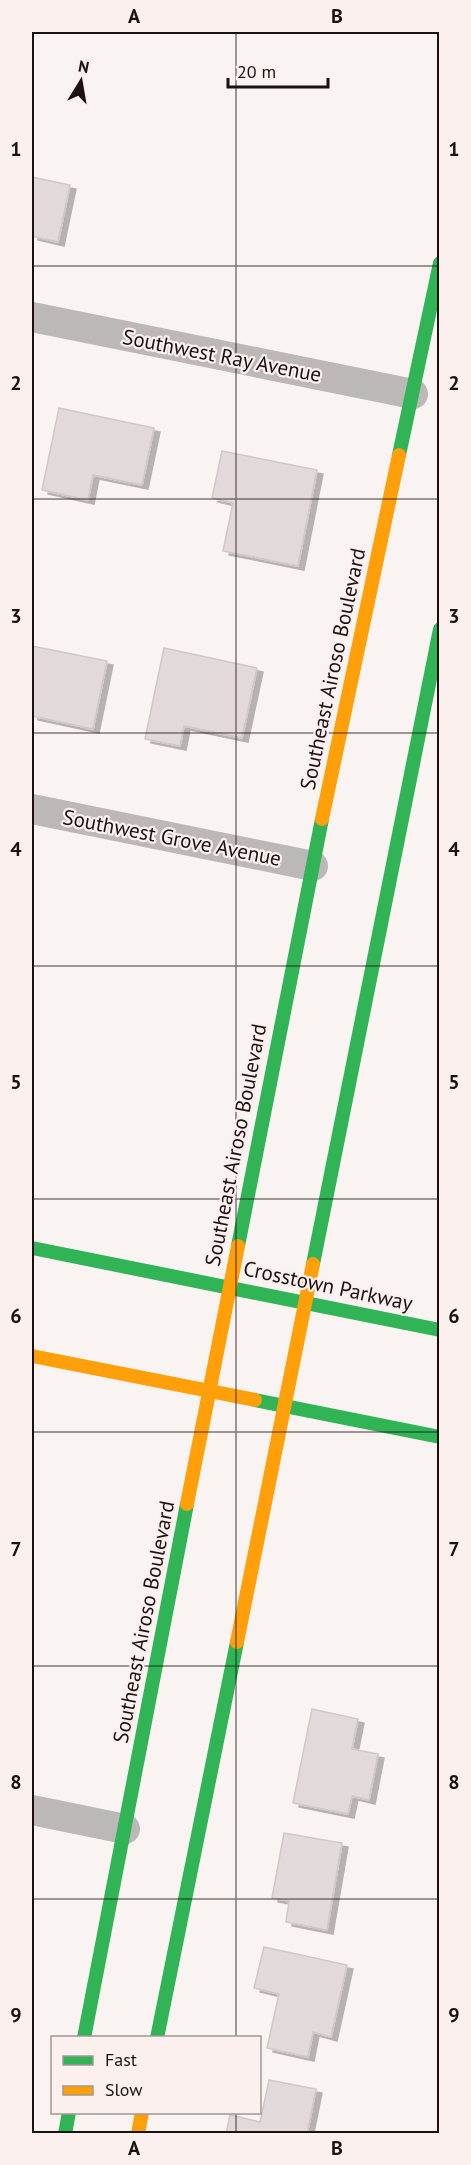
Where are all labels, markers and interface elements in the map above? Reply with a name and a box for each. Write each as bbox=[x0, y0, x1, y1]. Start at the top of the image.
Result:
text: A bbox=[128, 3, 141, 29]
text: B bbox=[331, 3, 343, 29]
north arrow bbox=[51, 51, 111, 111]
scale bar bbox=[228, 51, 328, 89]
text: N bbox=[77, 55, 91, 77]
text: 20 m bbox=[237, 60, 276, 83]
text: 1 bbox=[10, 136, 22, 162]
text: 1 bbox=[448, 136, 460, 162]
street label: Southwest Ray Avenue bbox=[120, 323, 324, 388]
text: 2 bbox=[10, 370, 22, 396]
text: 2 bbox=[448, 370, 460, 396]
street label: Southeast Airoso Boulevard bbox=[294, 546, 371, 792]
text: 3 bbox=[10, 603, 22, 629]
text: 3 bbox=[448, 603, 460, 629]
street label: Southwest Grove Avenue bbox=[61, 803, 284, 872]
text: 4 bbox=[10, 836, 22, 862]
text: 4 bbox=[448, 836, 460, 862]
street label: Southeast Airoso Boulevard bbox=[199, 1021, 272, 1268]
text: 5 bbox=[10, 1069, 22, 1095]
text: 5 bbox=[448, 1069, 460, 1095]
street label: Crosstown Parkway bbox=[241, 1254, 415, 1317]
text: 6 bbox=[10, 1303, 22, 1329]
text: 6 bbox=[448, 1303, 460, 1329]
street label: Southeast Airoso Boulevard bbox=[107, 1498, 180, 1745]
text: 7 bbox=[10, 1536, 22, 1562]
text: 7 bbox=[448, 1536, 460, 1562]
text: 8 bbox=[10, 1769, 22, 1795]
text: 8 bbox=[448, 1769, 460, 1795]
text: 9 bbox=[10, 2002, 22, 2028]
text: 9 bbox=[448, 2002, 460, 2028]
legend bbox=[51, 2036, 261, 2114]
text: Fast bbox=[105, 2048, 137, 2071]
text: Slow bbox=[105, 2078, 143, 2101]
text: A bbox=[128, 2135, 141, 2161]
text: B bbox=[331, 2135, 343, 2161]

